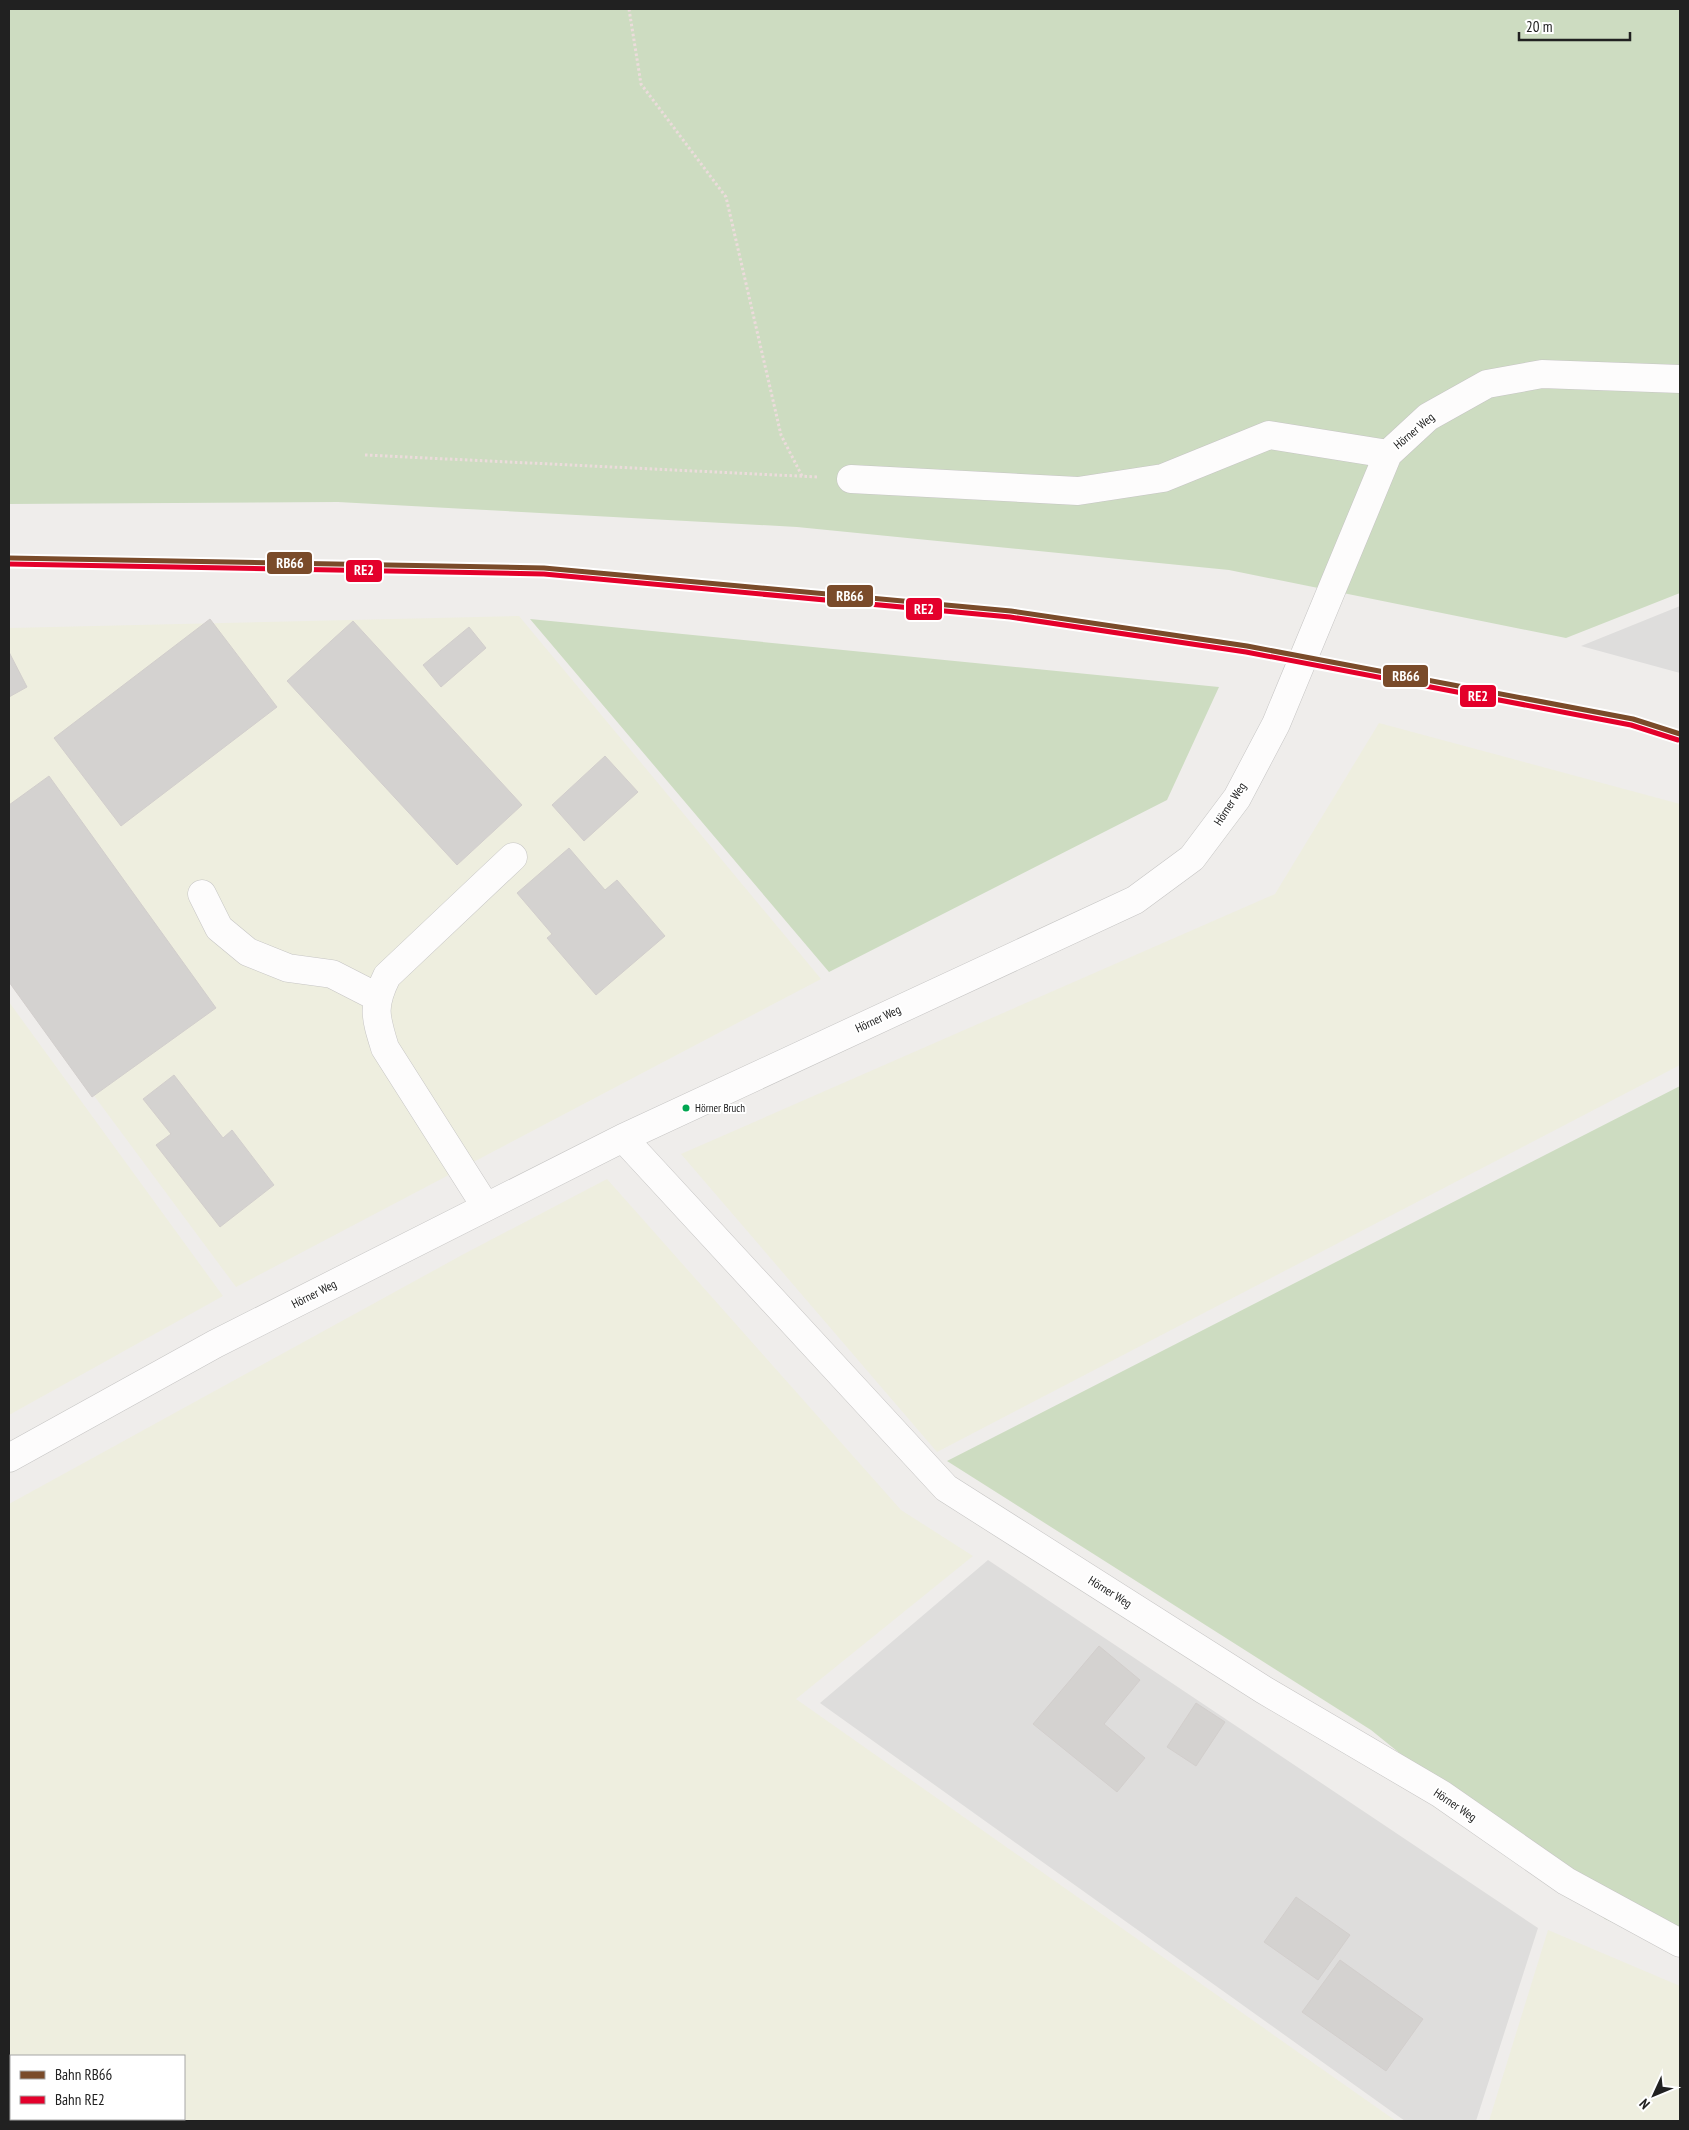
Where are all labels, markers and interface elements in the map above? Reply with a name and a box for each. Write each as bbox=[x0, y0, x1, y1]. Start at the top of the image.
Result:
scale bar bbox=[1519, 10, 1630, 42]
text: 20 m bbox=[1526, 17, 1552, 36]
street label: Hörner Weg bbox=[1390, 409, 1437, 452]
line badge: RB66 bbox=[266, 551, 313, 575]
text: RB66 bbox=[276, 554, 304, 572]
line badge: RE2 bbox=[345, 559, 383, 583]
text: RE2 bbox=[354, 561, 374, 579]
line badge: RB66 bbox=[826, 584, 874, 608]
text: RB66 bbox=[836, 587, 864, 605]
line badge: RE2 bbox=[905, 597, 943, 621]
text: RE2 bbox=[914, 600, 934, 618]
line badge: RB66 bbox=[1382, 664, 1429, 688]
text: RB66 bbox=[1392, 667, 1420, 685]
line badge: RE2 bbox=[1459, 684, 1497, 708]
text: RE2 bbox=[1468, 687, 1488, 705]
street label: Hörner Weg bbox=[1210, 779, 1249, 828]
street label: Hörner Weg bbox=[853, 1002, 903, 1036]
place label: Hörner Bruch bbox=[695, 1101, 745, 1115]
marker: Hörner Bruch bbox=[681, 1103, 691, 1113]
street label: Hörner Weg bbox=[289, 1276, 339, 1311]
street label: Hörner Weg bbox=[1086, 1572, 1135, 1611]
street label: Hörner Weg bbox=[1431, 1785, 1480, 1824]
legend bbox=[10, 2055, 185, 2120]
text: Bahn RB66 bbox=[55, 2065, 112, 2084]
north arrow bbox=[1629, 2070, 1679, 2120]
text: Bahn RE2 bbox=[55, 2090, 105, 2109]
text: N bbox=[1636, 2095, 1654, 2113]

